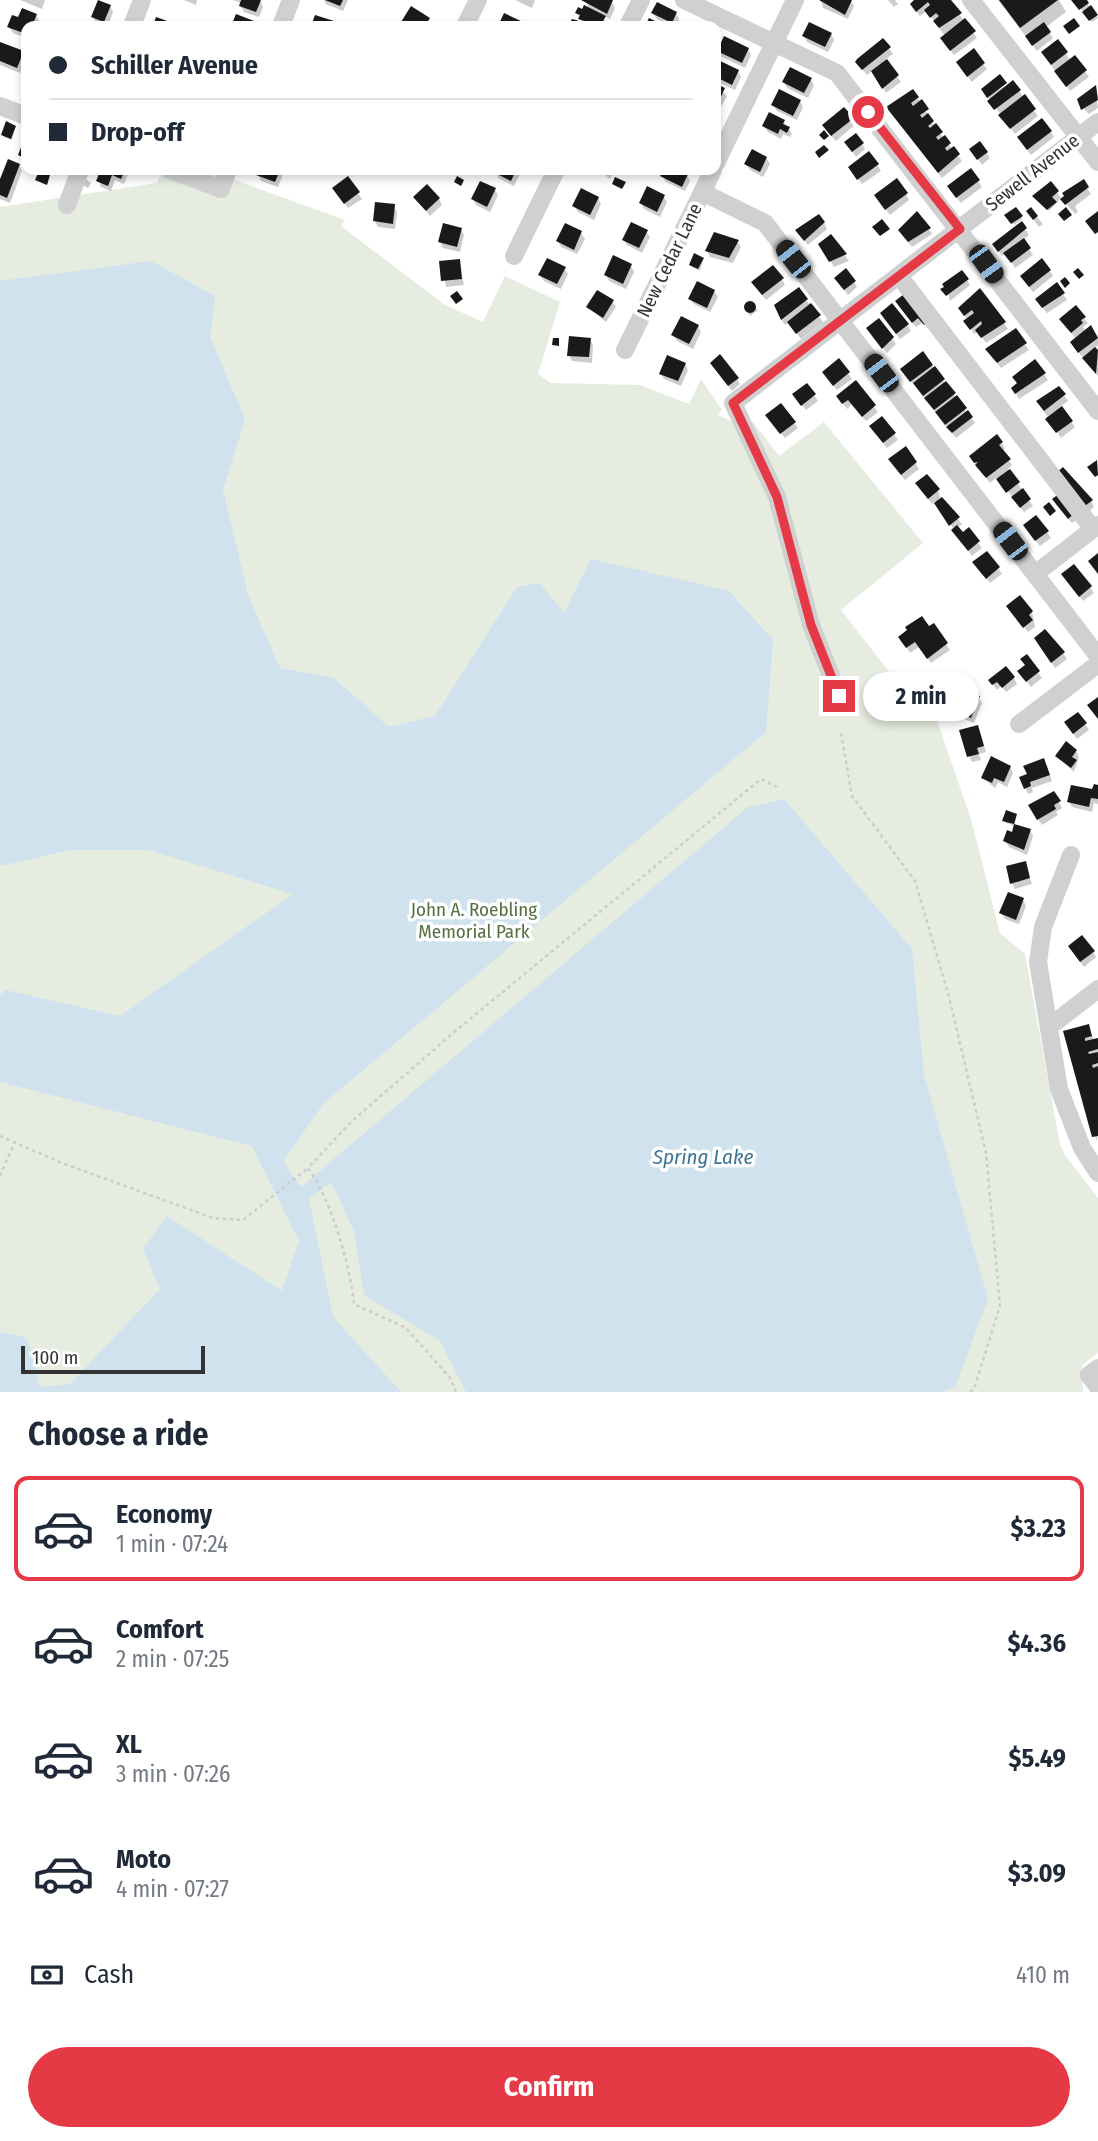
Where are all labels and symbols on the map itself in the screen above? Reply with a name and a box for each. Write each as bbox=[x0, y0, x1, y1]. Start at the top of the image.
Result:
route start bbox=[852, 96, 884, 128]
street label: Sewell Avenue bbox=[981, 129, 1084, 216]
street label: New Cedar Lane bbox=[632, 199, 707, 321]
car bbox=[772, 236, 815, 282]
car bbox=[966, 241, 1007, 287]
car bbox=[860, 350, 903, 396]
car bbox=[989, 518, 1032, 564]
callout: 2 min bbox=[864, 672, 979, 720]
route end bbox=[823, 680, 855, 712]
park label: John A. Roebling Memorial Park bbox=[411, 898, 537, 943]
water label: Spring Lake bbox=[652, 1144, 753, 1170]
scale bar bbox=[21, 1343, 205, 1375]

